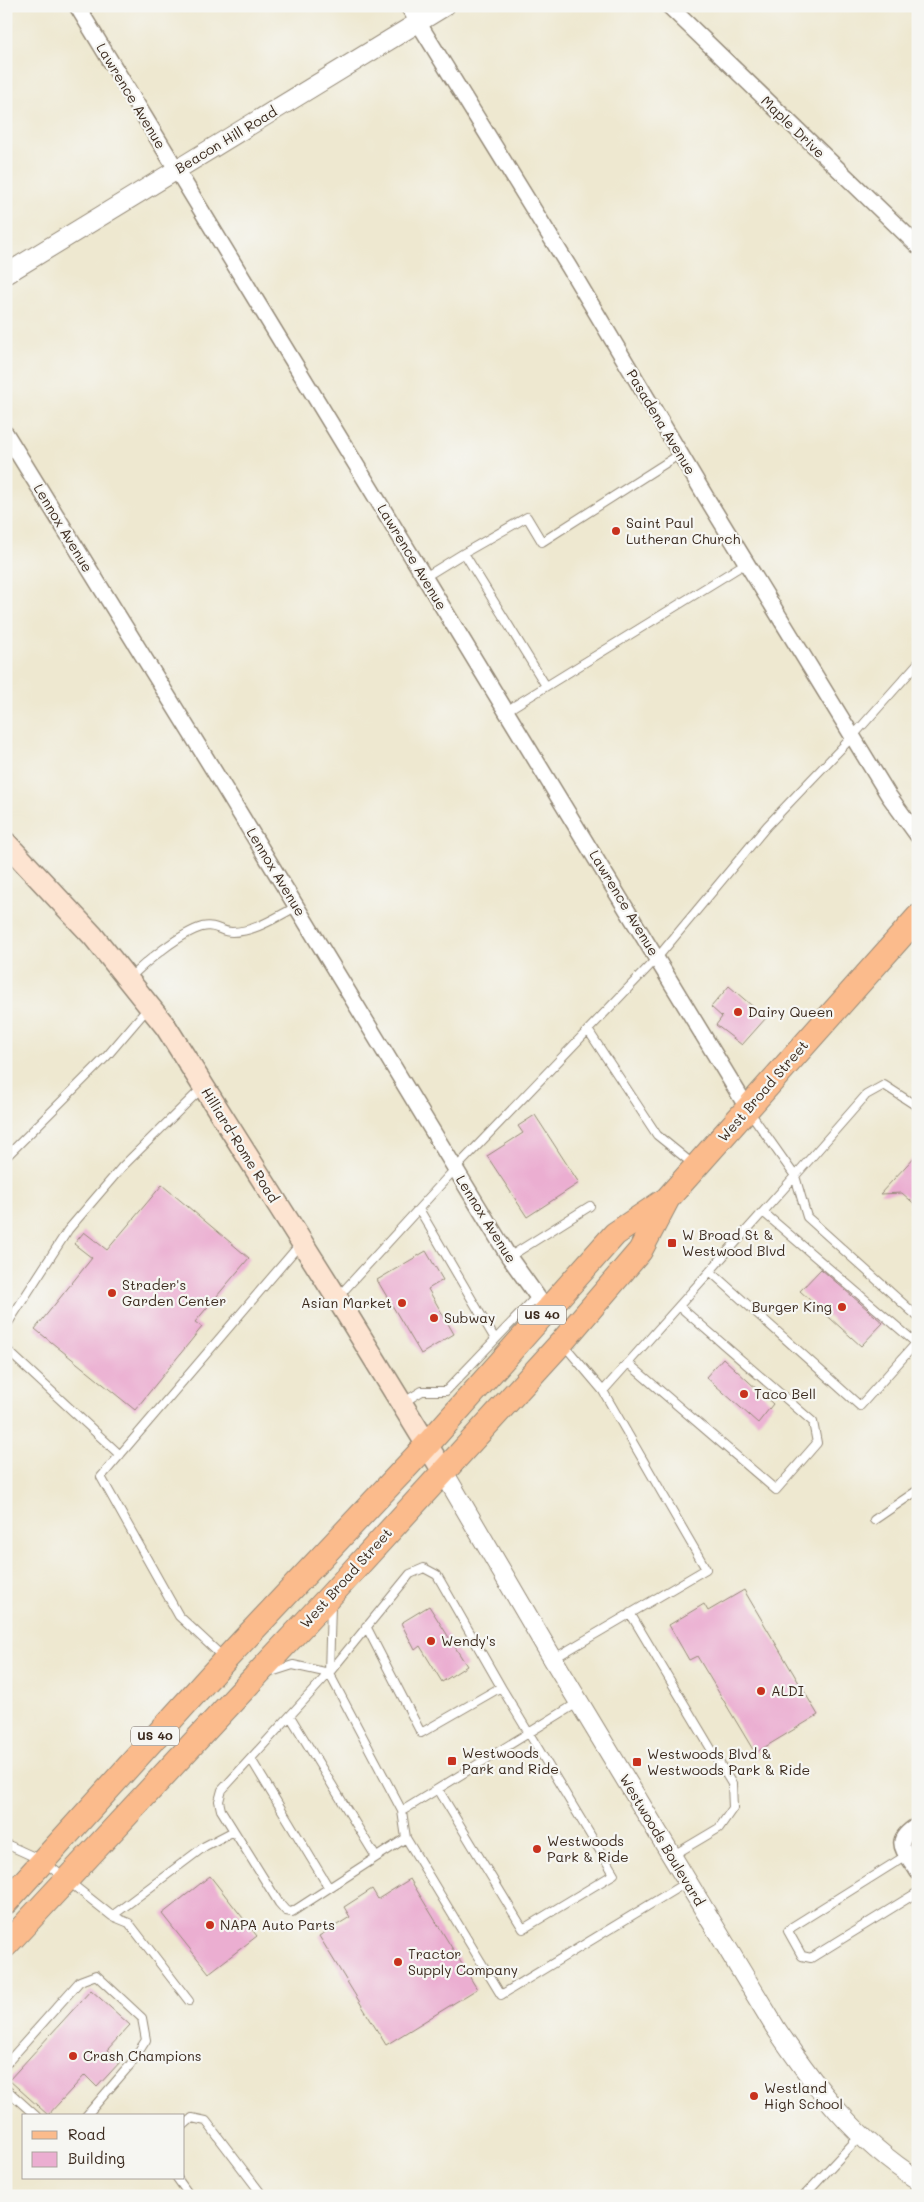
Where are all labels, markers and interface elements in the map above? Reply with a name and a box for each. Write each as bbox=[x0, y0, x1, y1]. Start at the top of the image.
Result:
street label: Lawrence Avenue bbox=[92, 39, 171, 152]
street label: Maple Drive bbox=[757, 91, 830, 162]
street label: Beacon Hill Road bbox=[171, 102, 280, 177]
street label: Pasadena Avenue bbox=[622, 366, 700, 478]
street label: Lennox Avenue bbox=[30, 480, 97, 575]
street label: Lawrence Avenue bbox=[373, 500, 452, 613]
place label: Saint Paul Lutheran Church bbox=[626, 513, 741, 548]
marker: Saint Paul Lutheran Church bbox=[610, 525, 622, 537]
street label: Lennox Avenue bbox=[243, 824, 310, 919]
street label: Lawrence Avenue bbox=[585, 846, 664, 959]
place label: Dairy Queen bbox=[748, 1002, 833, 1021]
marker: Dairy Queen bbox=[732, 1006, 744, 1018]
street label: West Broad Street bbox=[713, 1036, 812, 1146]
street label: Hilliard-Rome Road bbox=[197, 1083, 284, 1206]
street label: Lennox Avenue bbox=[452, 1171, 521, 1266]
place label: W Broad St & Westwood Blvd bbox=[682, 1225, 785, 1260]
marker: W Broad St & Westwood Blvd bbox=[666, 1237, 678, 1249]
place label: Strader's Garden Center bbox=[122, 1275, 226, 1310]
marker: Strader's Garden Center bbox=[106, 1287, 118, 1299]
place label: Asian Market bbox=[301, 1293, 392, 1312]
marker: Asian Market bbox=[396, 1297, 408, 1309]
place label: Burger King bbox=[752, 1297, 832, 1316]
marker: Burger King bbox=[836, 1301, 848, 1313]
road number: US 40 bbox=[518, 1306, 566, 1324]
place label: Subway bbox=[444, 1308, 495, 1327]
marker: Subway bbox=[428, 1312, 440, 1324]
place label: Taco Bell bbox=[754, 1384, 816, 1403]
marker: Taco Bell bbox=[738, 1388, 750, 1400]
street label: West Broad Street bbox=[295, 1523, 396, 1632]
place label: Wendy's bbox=[441, 1631, 496, 1650]
marker: Wendy's bbox=[425, 1635, 437, 1647]
place label: ALDI bbox=[771, 1681, 804, 1700]
marker: ALDI bbox=[755, 1685, 767, 1697]
road number: US 40 bbox=[131, 1726, 179, 1745]
place label: Westwoods Park and Ride bbox=[462, 1743, 559, 1778]
place label: Westwoods Blvd & Westwoods Park & Ride bbox=[647, 1744, 810, 1779]
marker: Westwoods Park and Ride bbox=[446, 1755, 458, 1767]
marker: Westwoods Blvd & Westwoods Park & Ride bbox=[631, 1756, 643, 1768]
street label: Westwoods Boulevard bbox=[616, 1770, 709, 1909]
place label: Westwoods Park & Ride bbox=[547, 1831, 629, 1866]
marker: Westwoods Park & Ride bbox=[531, 1843, 543, 1855]
place label: NAPA Auto Parts bbox=[220, 1915, 335, 1934]
marker: NAPA Auto Parts bbox=[204, 1919, 216, 1931]
place label: Tractor Supply Company bbox=[408, 1944, 518, 1979]
marker: Tractor Supply Company bbox=[392, 1956, 404, 1968]
place label: Crash Champions bbox=[83, 2046, 201, 2065]
marker: Crash Champions bbox=[67, 2050, 79, 2062]
place label: Westland High School bbox=[764, 2078, 843, 2113]
marker: Westland High School bbox=[748, 2090, 760, 2102]
legend bbox=[22, 2114, 185, 2180]
text: Road bbox=[68, 2124, 105, 2144]
text: Building bbox=[68, 2148, 125, 2168]

